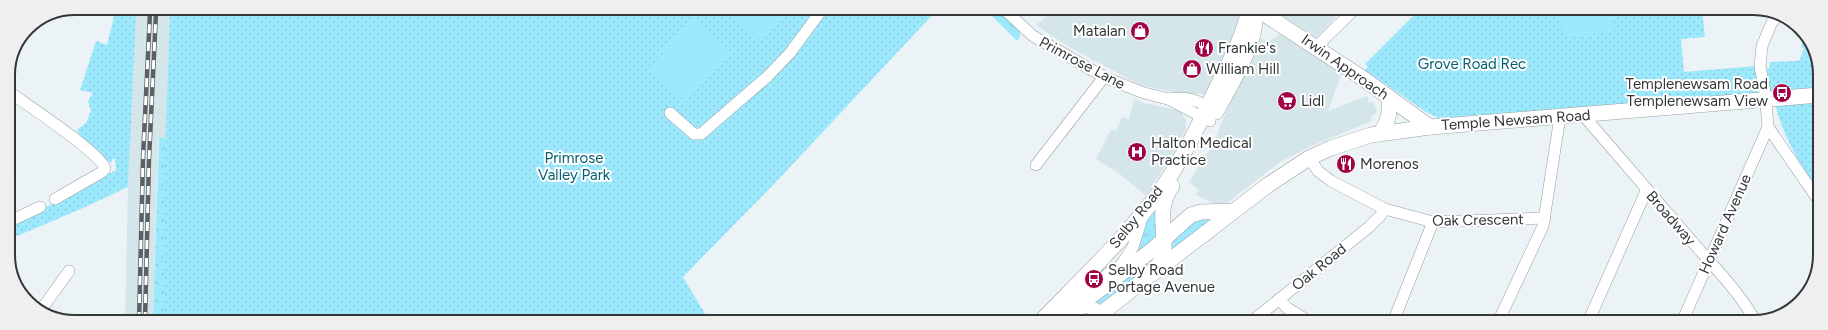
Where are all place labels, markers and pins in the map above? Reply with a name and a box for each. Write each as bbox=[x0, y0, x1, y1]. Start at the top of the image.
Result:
shop icon: Matalan bbox=[1129, 20, 1151, 42]
place label: Matalan bbox=[1073, 22, 1126, 40]
restaurant icon: Frankie's bbox=[1193, 37, 1215, 59]
place label: Frankie's bbox=[1218, 39, 1276, 57]
shop icon: William Hill bbox=[1181, 58, 1203, 80]
place label: William Hill bbox=[1206, 60, 1279, 78]
place label: Templenewsam Road Templenewsam View bbox=[1626, 75, 1768, 110]
bus stop icon: Templenewsam Road Templenewsam View bbox=[1771, 82, 1793, 104]
supermarket icon: Lidl bbox=[1276, 90, 1298, 112]
place label: Lidl bbox=[1301, 92, 1324, 110]
place label: Halton Medical Practice bbox=[1151, 134, 1252, 169]
hospital icon: Halton Medical Practice bbox=[1126, 141, 1148, 163]
restaurant icon: Morenos bbox=[1335, 153, 1357, 175]
place label: Morenos bbox=[1360, 155, 1419, 173]
place label: Selby Road Portage Avenue bbox=[1108, 261, 1215, 296]
bus stop icon: Selby Road Portage Avenue bbox=[1083, 268, 1105, 290]

